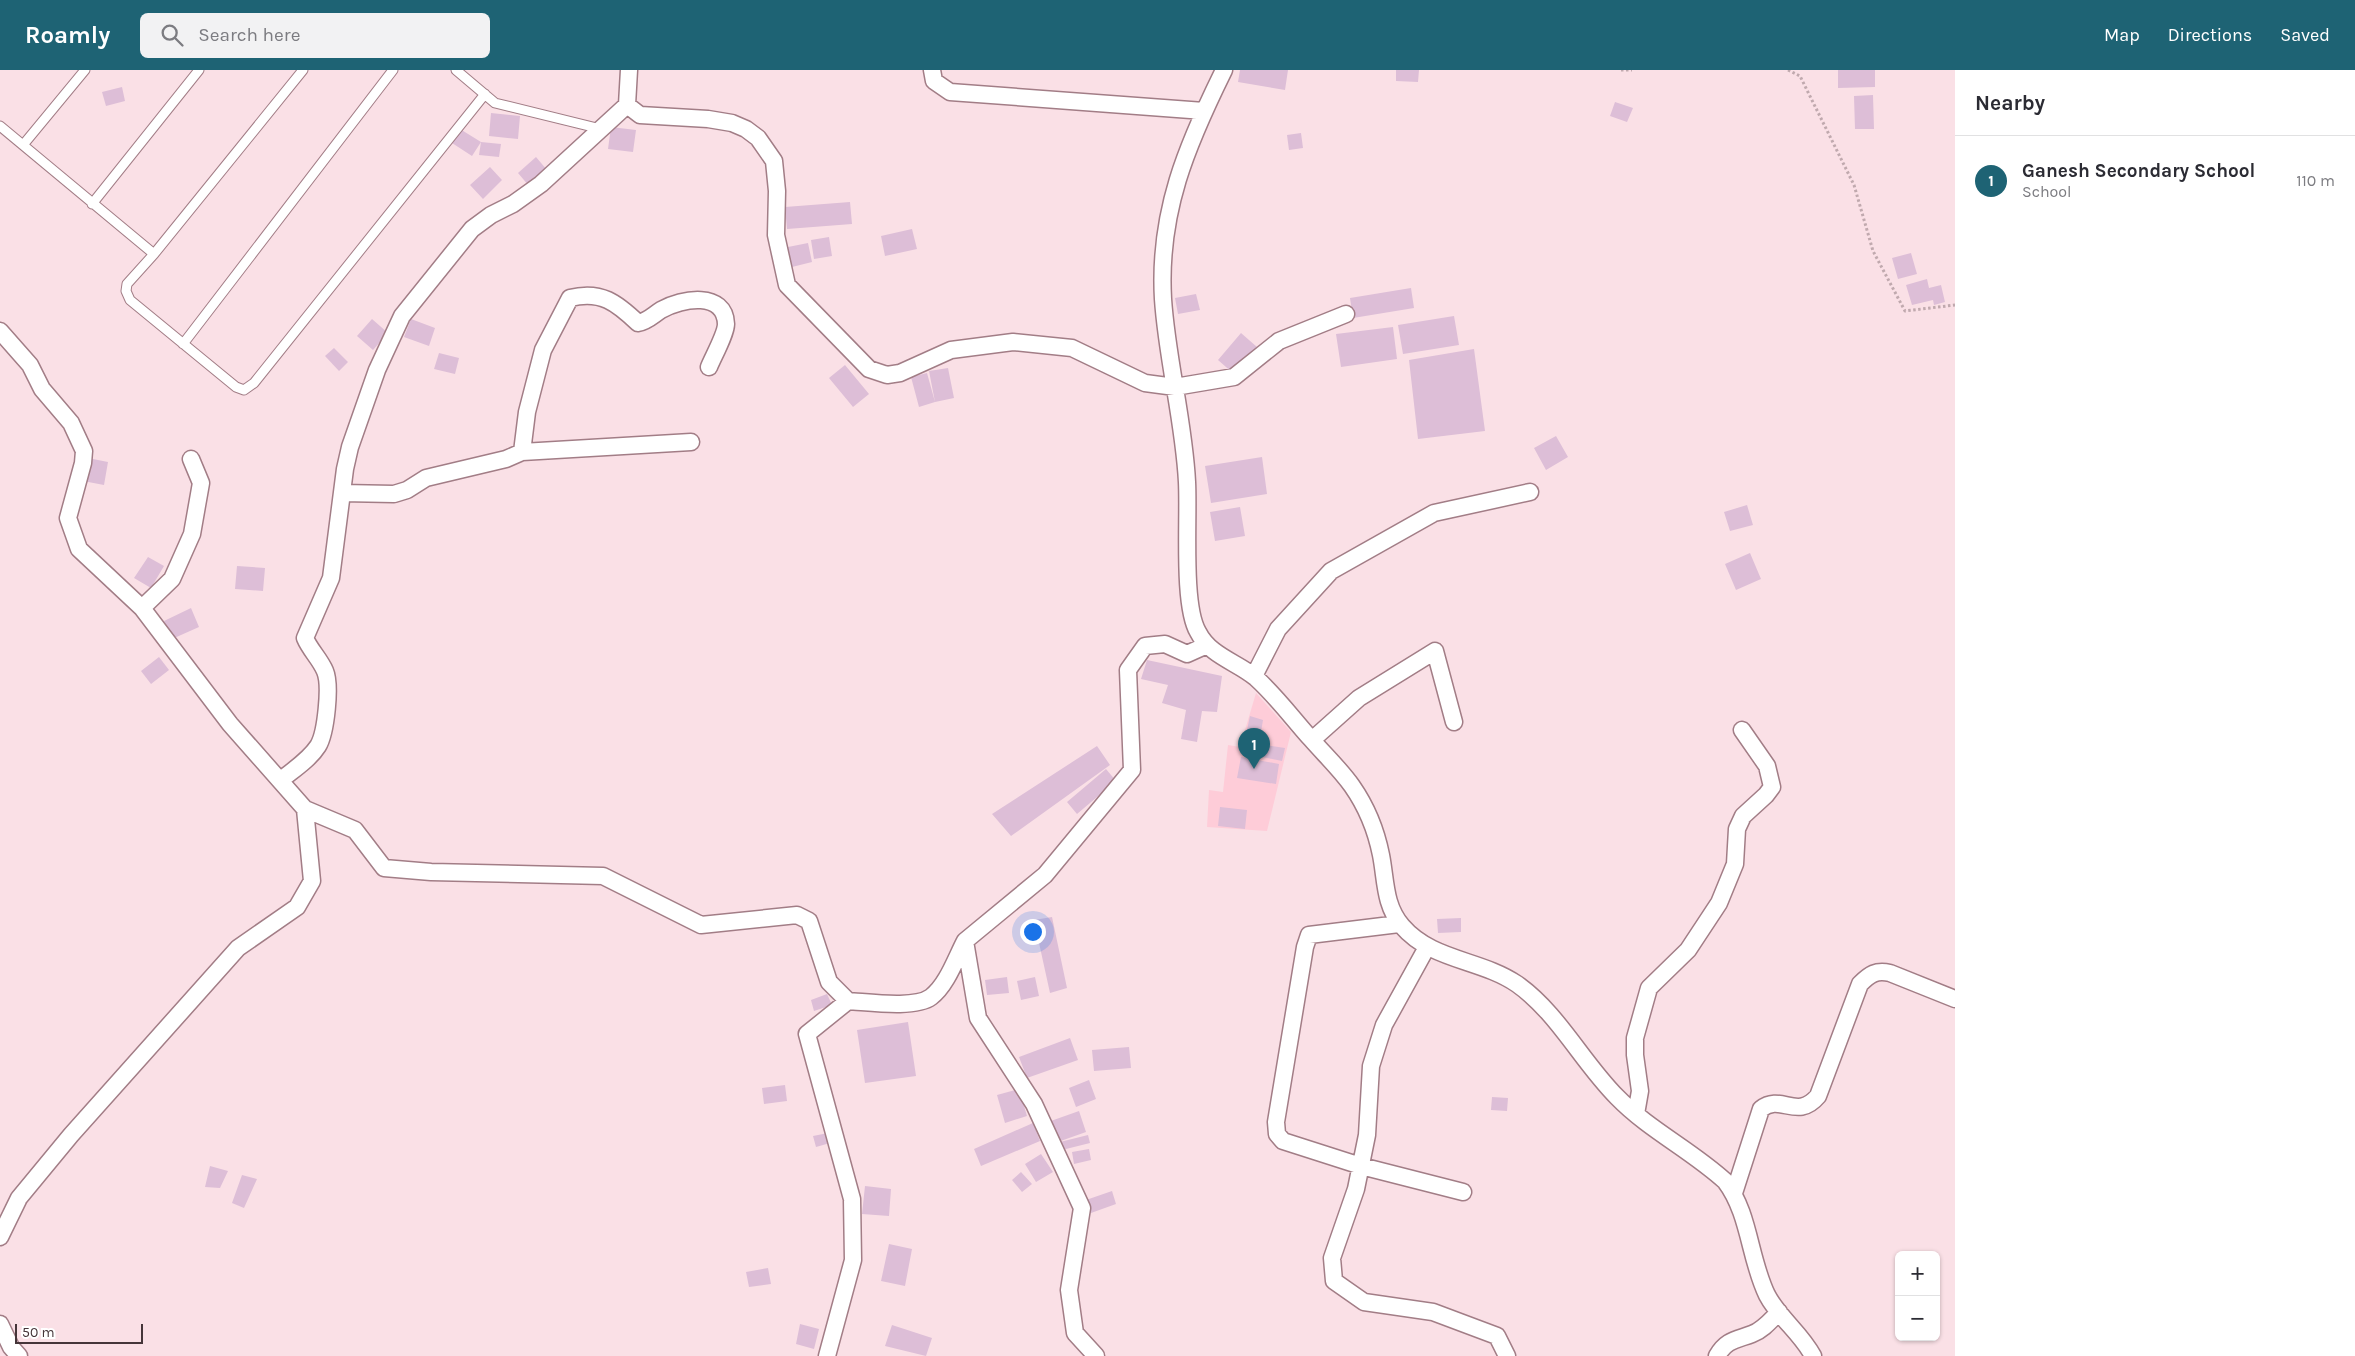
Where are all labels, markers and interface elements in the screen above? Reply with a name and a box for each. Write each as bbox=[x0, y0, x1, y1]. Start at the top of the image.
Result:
search box bbox=[140, 13, 490, 58]
text: Roamly bbox=[25, 21, 110, 49]
icon: search bbox=[158, 21, 186, 49]
text: Search here bbox=[198, 24, 300, 46]
text: Map bbox=[2104, 24, 2140, 46]
text: Directions bbox=[2168, 24, 2252, 46]
text: Saved bbox=[2280, 24, 2330, 46]
text: Nearby bbox=[1975, 91, 2045, 115]
text: Ganesh Secondary School bbox=[2022, 160, 2255, 182]
text: 1 bbox=[1988, 171, 1994, 190]
text: 110 m bbox=[2296, 171, 2335, 190]
text: School bbox=[2022, 182, 2072, 201]
pin: 1 bbox=[1238, 728, 1270, 769]
your location bbox=[1020, 919, 1046, 945]
map controls bbox=[1895, 1251, 1940, 1341]
button: + bbox=[1895, 1251, 1940, 1296]
button: − bbox=[1895, 1296, 1940, 1341]
scale bar bbox=[15, 1321, 142, 1344]
text: 50 m bbox=[22, 1324, 55, 1341]

